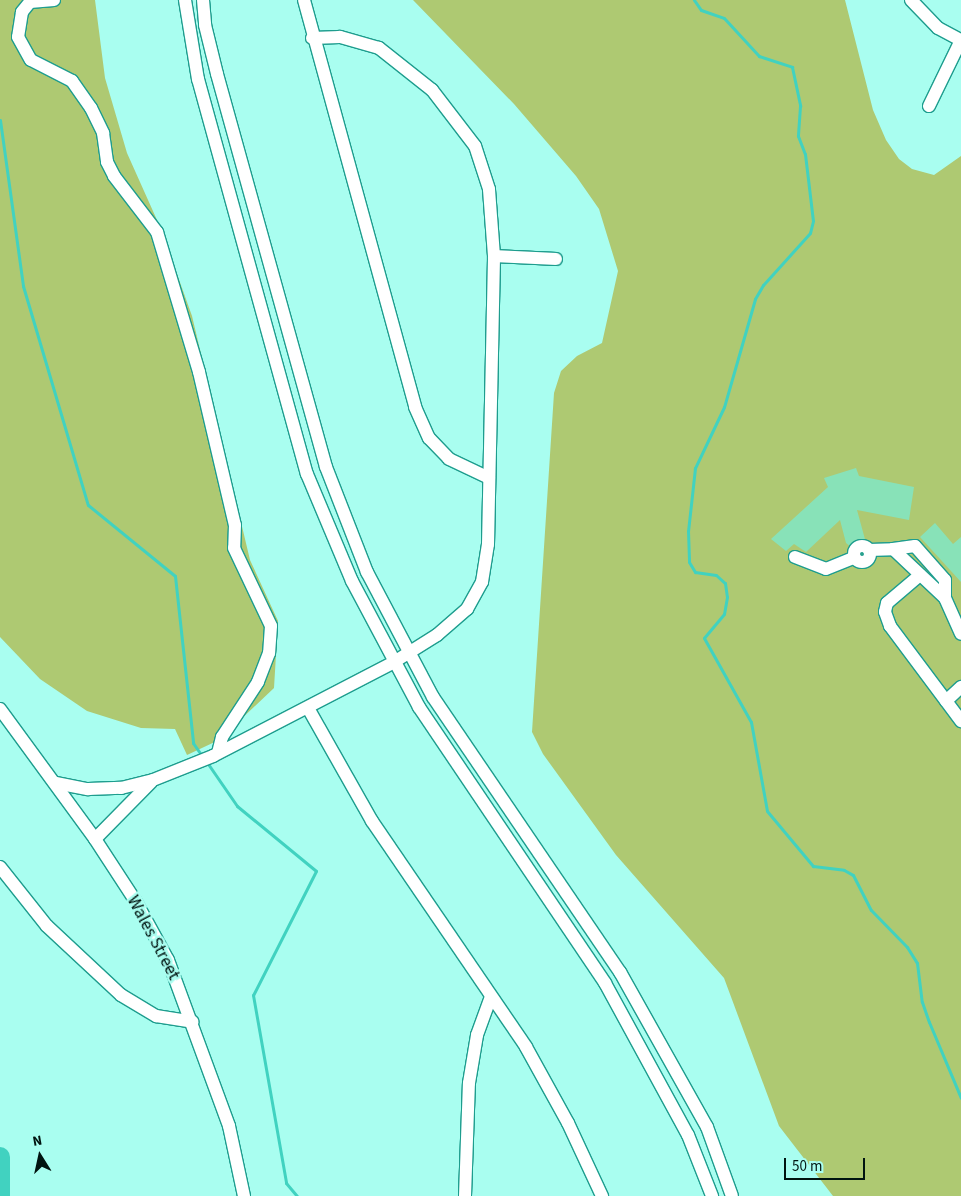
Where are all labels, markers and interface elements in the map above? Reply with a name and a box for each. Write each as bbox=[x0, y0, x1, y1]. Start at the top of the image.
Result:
street label: Wales Street bbox=[122, 892, 184, 984]
north arrow bbox=[15, 1131, 65, 1181]
text: N bbox=[31, 1131, 44, 1152]
scale bar bbox=[786, 1148, 867, 1180]
text: 50 m bbox=[792, 1156, 822, 1177]

